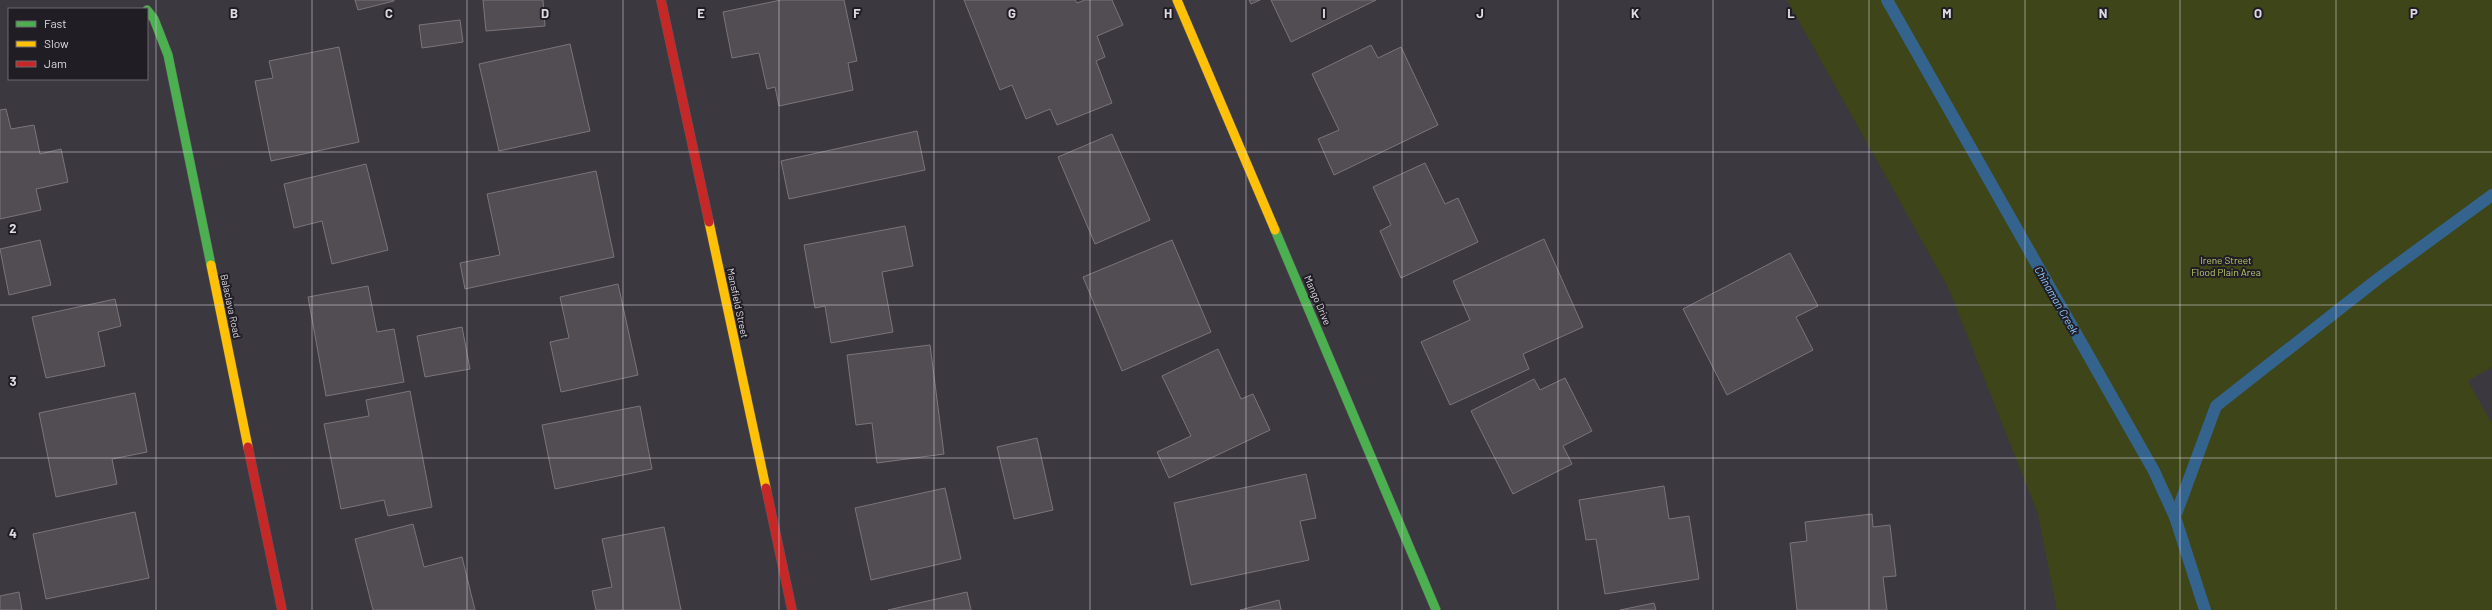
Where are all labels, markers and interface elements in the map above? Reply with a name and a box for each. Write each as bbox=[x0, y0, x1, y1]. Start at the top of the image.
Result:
text: B bbox=[230, 5, 238, 21]
text: C bbox=[385, 5, 393, 21]
text: D bbox=[541, 5, 549, 21]
text: E bbox=[697, 5, 705, 21]
text: F bbox=[853, 5, 861, 21]
text: G bbox=[1008, 5, 1016, 21]
text: H bbox=[1164, 5, 1172, 21]
text: I bbox=[1322, 5, 1326, 21]
text: J bbox=[1476, 5, 1484, 21]
text: K bbox=[1631, 5, 1639, 21]
text: L bbox=[1787, 5, 1795, 21]
text: M bbox=[1942, 5, 1952, 21]
text: N bbox=[2099, 5, 2107, 21]
text: O bbox=[2254, 5, 2262, 21]
text: P bbox=[2410, 5, 2418, 21]
legend bbox=[8, 8, 148, 80]
text: Fast bbox=[44, 16, 67, 30]
text: Slow bbox=[44, 36, 69, 50]
text: Jam bbox=[44, 56, 67, 70]
text: 2 bbox=[9, 220, 17, 236]
park label: Irene Street Flood Plain Area bbox=[2191, 254, 2261, 278]
water label: Chinaman Creek bbox=[2032, 264, 2082, 337]
street label: Mansfield Street bbox=[725, 267, 751, 339]
street label: Balaclava Road bbox=[218, 273, 244, 339]
street label: Mango Drive bbox=[1302, 273, 1334, 327]
text: 3 bbox=[9, 373, 17, 389]
text: 4 bbox=[9, 525, 17, 541]

